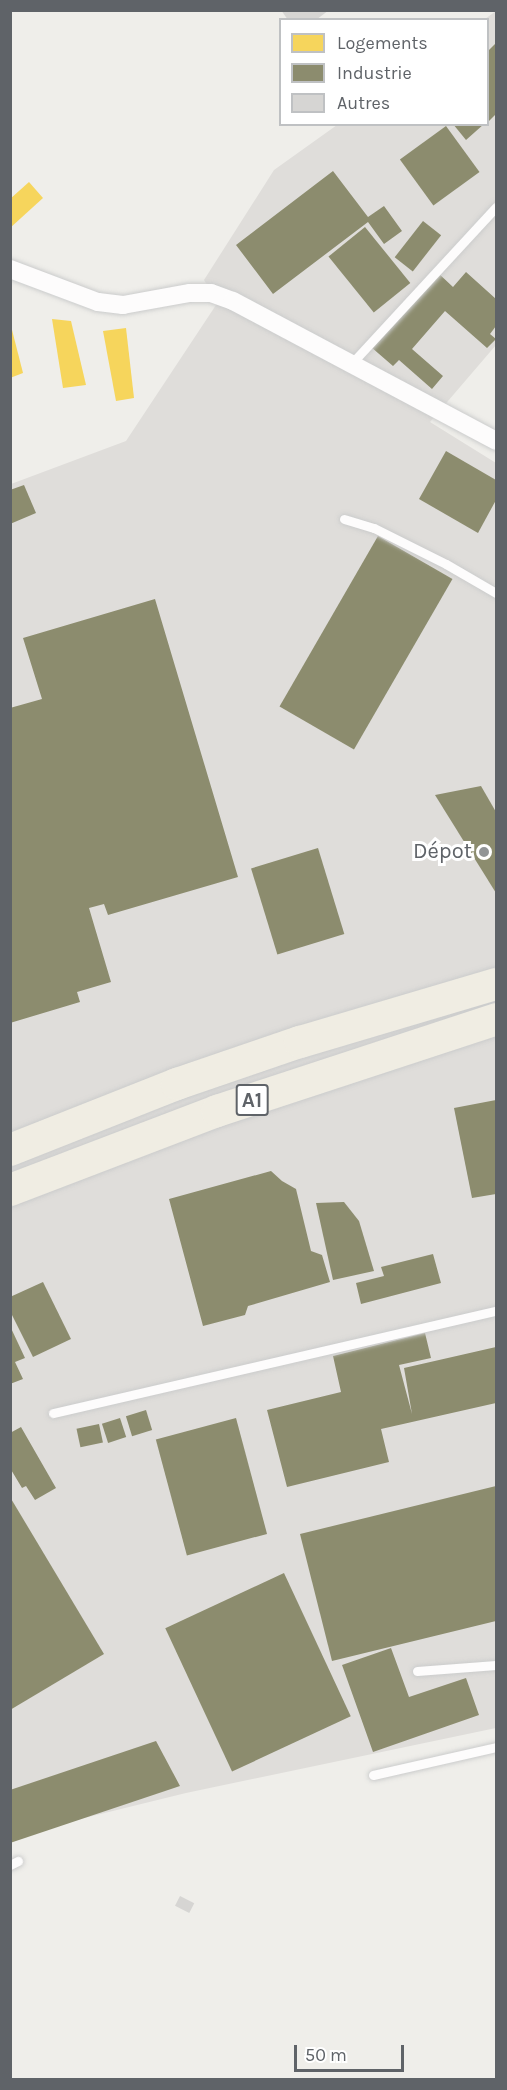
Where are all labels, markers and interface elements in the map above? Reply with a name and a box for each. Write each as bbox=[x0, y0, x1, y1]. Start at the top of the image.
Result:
legend bbox=[279, 18, 489, 126]
text: Logements bbox=[337, 32, 428, 54]
text: Industrie bbox=[337, 62, 412, 84]
text: Autres bbox=[337, 92, 390, 114]
place label: Dépot bbox=[413, 839, 472, 865]
marker: Dépot bbox=[477, 845, 491, 859]
road number: A1 bbox=[236, 1082, 268, 1118]
scale bar bbox=[297, 2033, 406, 2071]
text: 50 m bbox=[305, 2044, 347, 2066]

